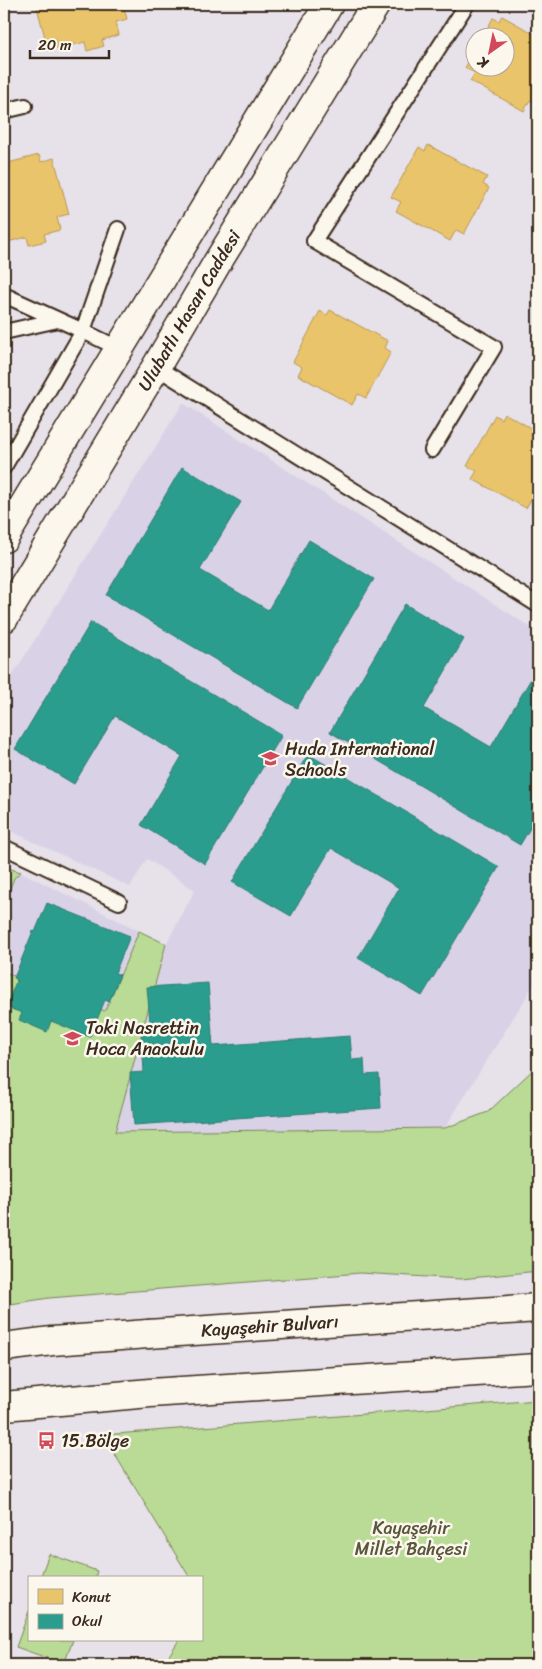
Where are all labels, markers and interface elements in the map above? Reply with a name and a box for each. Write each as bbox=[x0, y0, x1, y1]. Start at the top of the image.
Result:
scale bar bbox=[30, 28, 109, 60]
north arrow bbox=[464, 28, 514, 78]
text: 20 m bbox=[38, 32, 72, 58]
text: K bbox=[472, 49, 494, 76]
street label: Ulubatlı Hasan Caddesi bbox=[129, 223, 250, 397]
place label: Huda International Schools bbox=[285, 733, 435, 786]
school or university icon: Huda International Schools bbox=[261, 749, 281, 769]
place label: Toki Nasrettin Hoca Anaokulu bbox=[86, 1012, 205, 1065]
school or university icon: Toki Nasrettin Hoca Anaokulu bbox=[62, 1028, 82, 1048]
street label: Kayaşehir Bulvarı bbox=[200, 1305, 340, 1346]
place label: 15.Bölge bbox=[61, 1425, 129, 1457]
bus stop icon: 15.Bölge bbox=[37, 1431, 57, 1451]
park label: Kayaşehir Millet Bahçesi bbox=[355, 1512, 468, 1565]
legend bbox=[28, 1576, 202, 1642]
text: Konut bbox=[72, 1584, 112, 1610]
text: Okul bbox=[72, 1608, 103, 1634]

